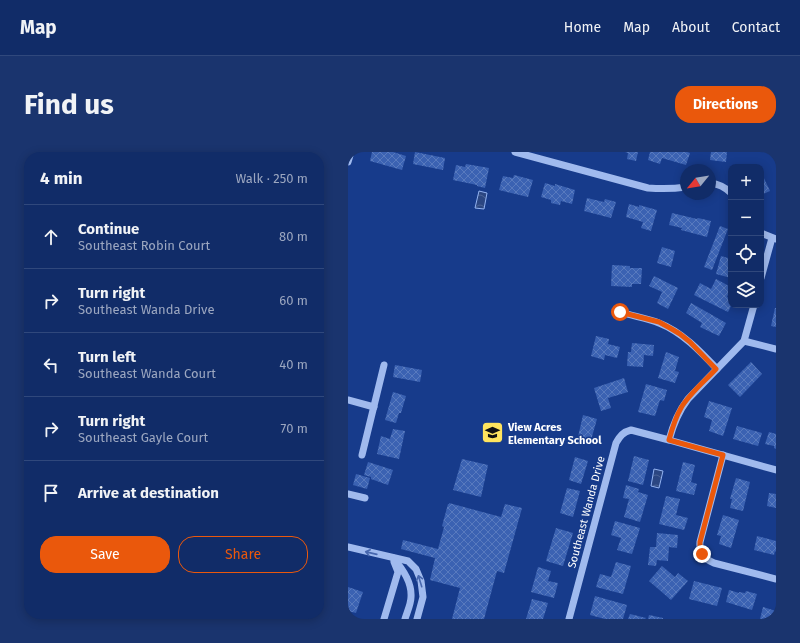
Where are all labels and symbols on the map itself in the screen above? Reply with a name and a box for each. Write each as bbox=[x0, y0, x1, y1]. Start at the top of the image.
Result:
north arrow bbox=[680, 164, 716, 200]
route start bbox=[611, 303, 629, 321]
school or university icon: View Acres Elementary School bbox=[479, 420, 505, 446]
place label: View Acres Elementary School bbox=[507, 421, 602, 447]
street label: Southeast Wanda Drive bbox=[565, 455, 608, 570]
route end bbox=[693, 545, 711, 563]
one-way arrow bbox=[364, 548, 377, 556]
one-way arrow bbox=[416, 575, 423, 588]

